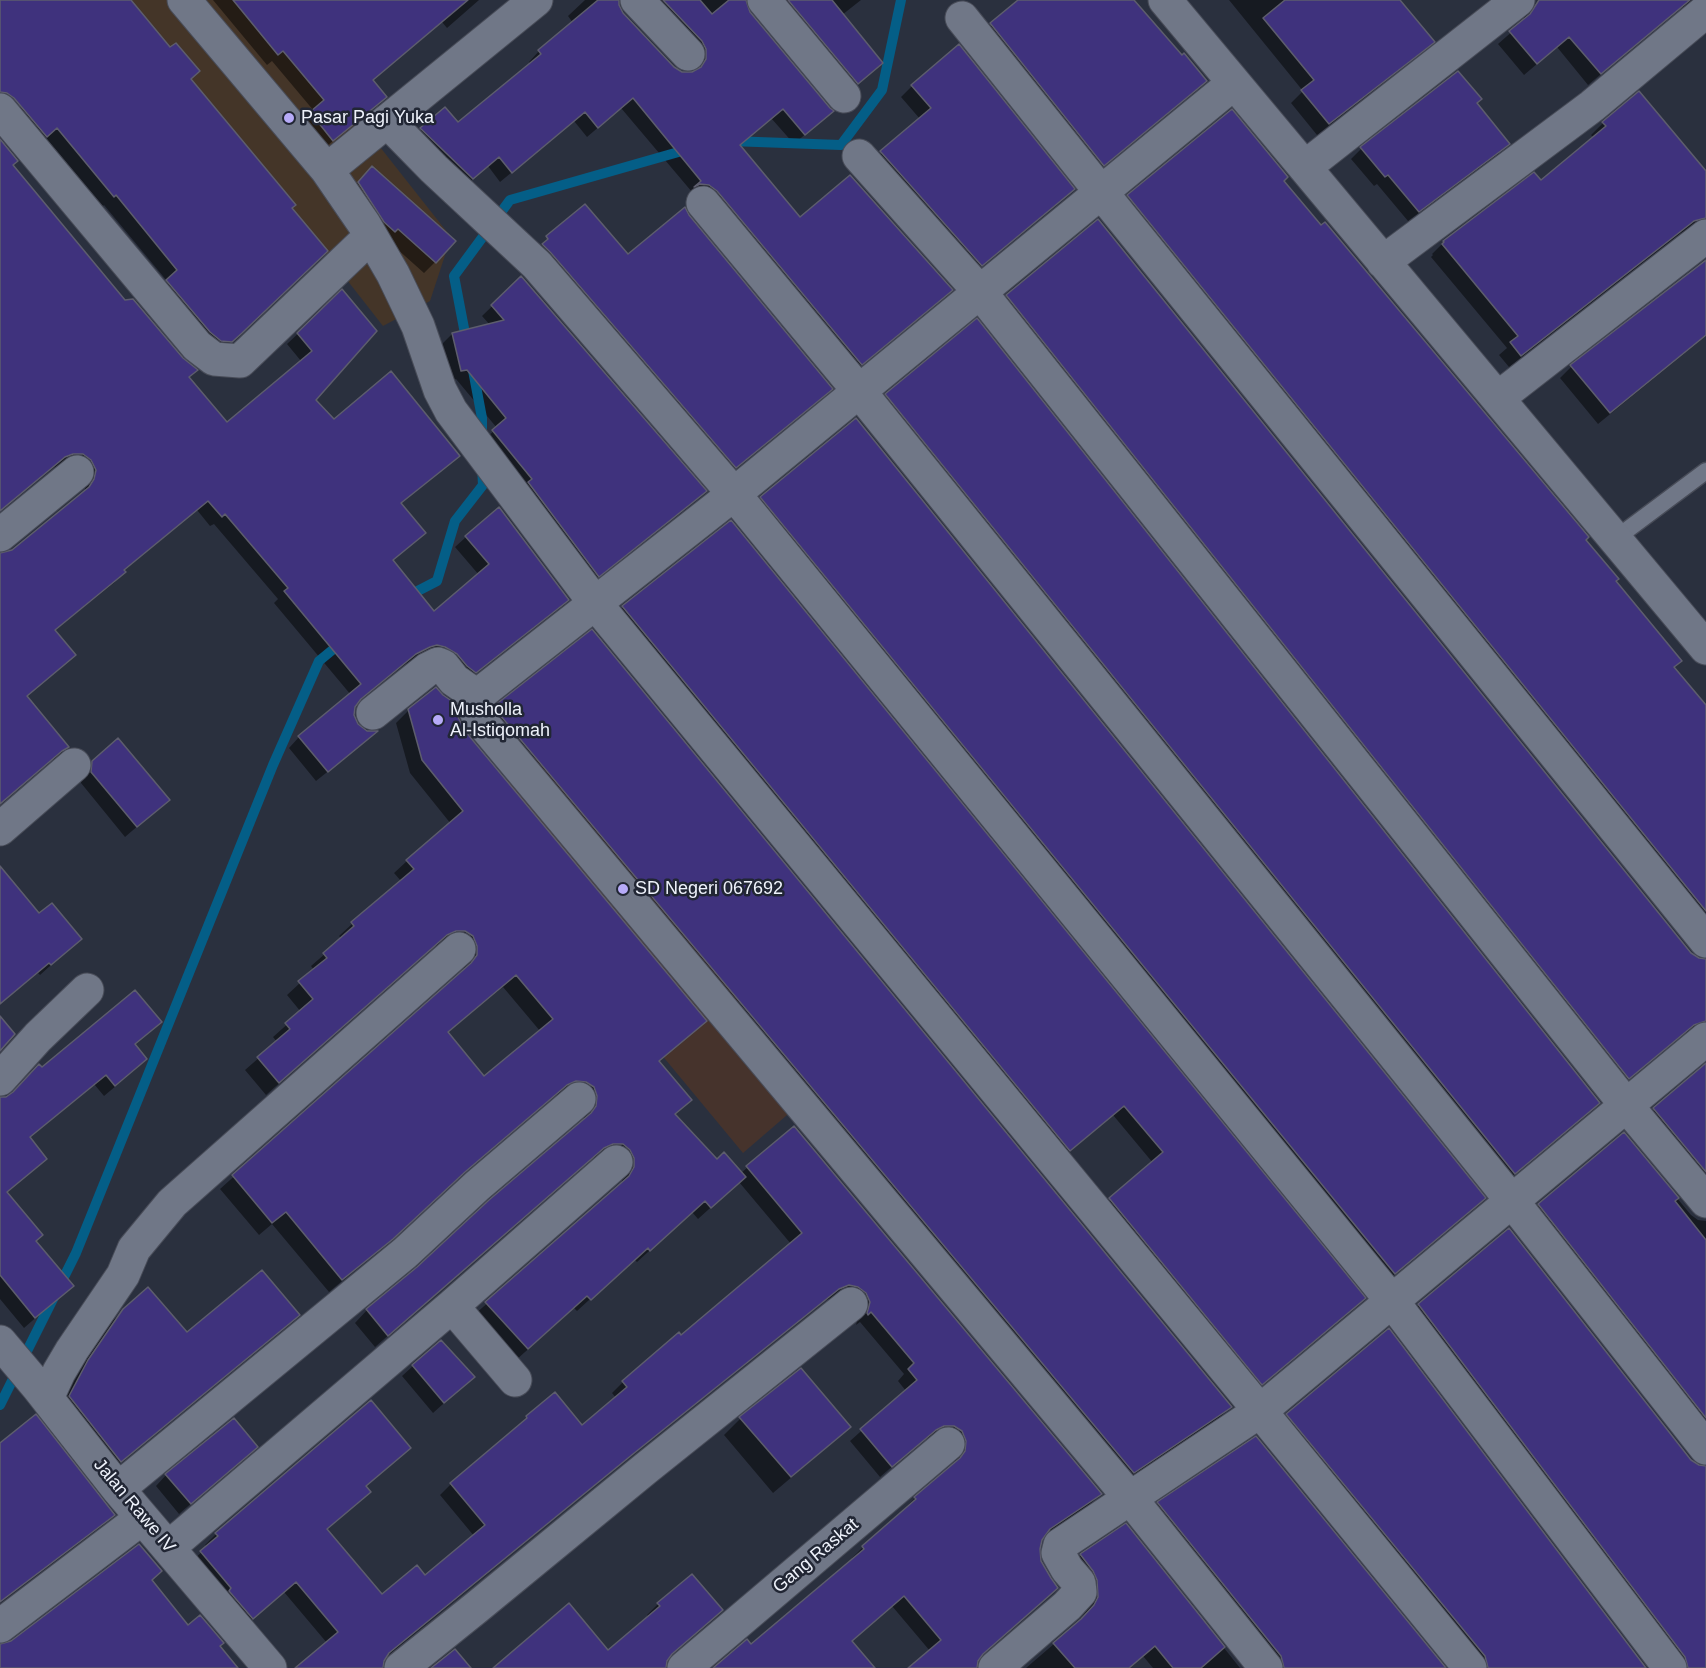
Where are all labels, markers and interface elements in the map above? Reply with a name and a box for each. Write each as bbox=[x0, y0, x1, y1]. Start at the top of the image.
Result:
place label: Pasar Pagi Yuka bbox=[301, 107, 434, 129]
marker: Pasar Pagi Yuka bbox=[282, 111, 296, 125]
place label: Musholla Al-Istiqomah bbox=[450, 699, 550, 742]
marker: Musholla Al-Istiqomah bbox=[431, 713, 445, 727]
place label: SD Negeri 067692 bbox=[635, 878, 783, 900]
marker: SD Negeri 067692 bbox=[616, 882, 630, 896]
street label: Jalan Rawe IV bbox=[88, 1455, 180, 1557]
street label: Gang Raskat bbox=[769, 1514, 863, 1598]

